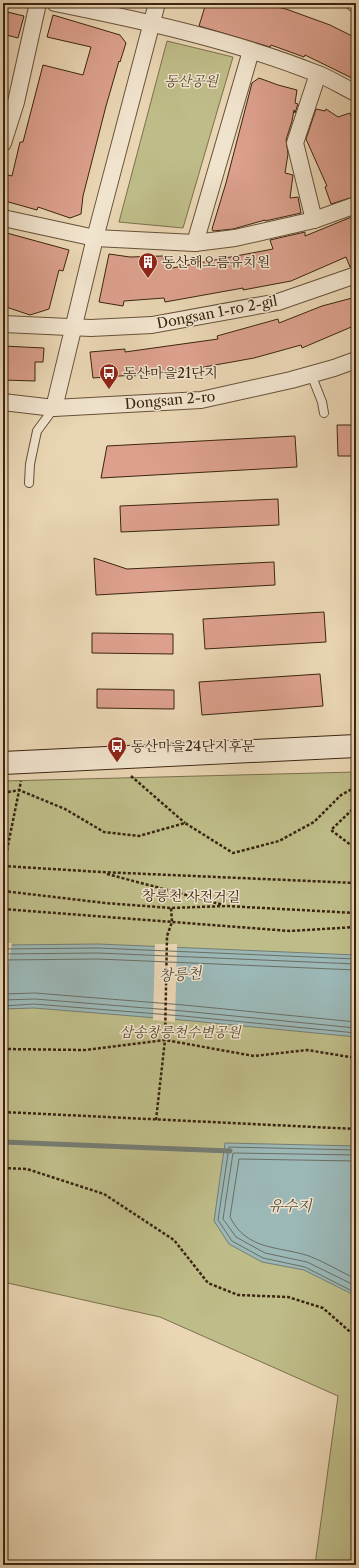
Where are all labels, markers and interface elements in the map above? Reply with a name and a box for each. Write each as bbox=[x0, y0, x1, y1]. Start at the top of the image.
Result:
park label: 동산공원 bbox=[164, 72, 220, 90]
building icon: 동산해오름유치원 bbox=[137, 251, 159, 279]
place label: 동산해오름유치원 bbox=[162, 253, 270, 271]
street label: Dongsan 1-ro 2-gil bbox=[155, 291, 279, 333]
bus stop icon: 동산마을21단지 bbox=[98, 362, 120, 390]
place label: 동산마을21단지 bbox=[123, 364, 218, 382]
street label: Dongsan 2-ro bbox=[124, 387, 216, 413]
bus stop icon: 동산마을24단지후문 bbox=[106, 735, 128, 763]
place label: 동산마을24단지후문 bbox=[131, 737, 255, 755]
street label: 창릉천 자전거길 bbox=[142, 886, 240, 906]
water label: 창릉천 bbox=[158, 963, 204, 985]
park label: 삼송창릉천수변공원 bbox=[119, 1023, 242, 1041]
water label: 유수지 bbox=[268, 1196, 313, 1215]

